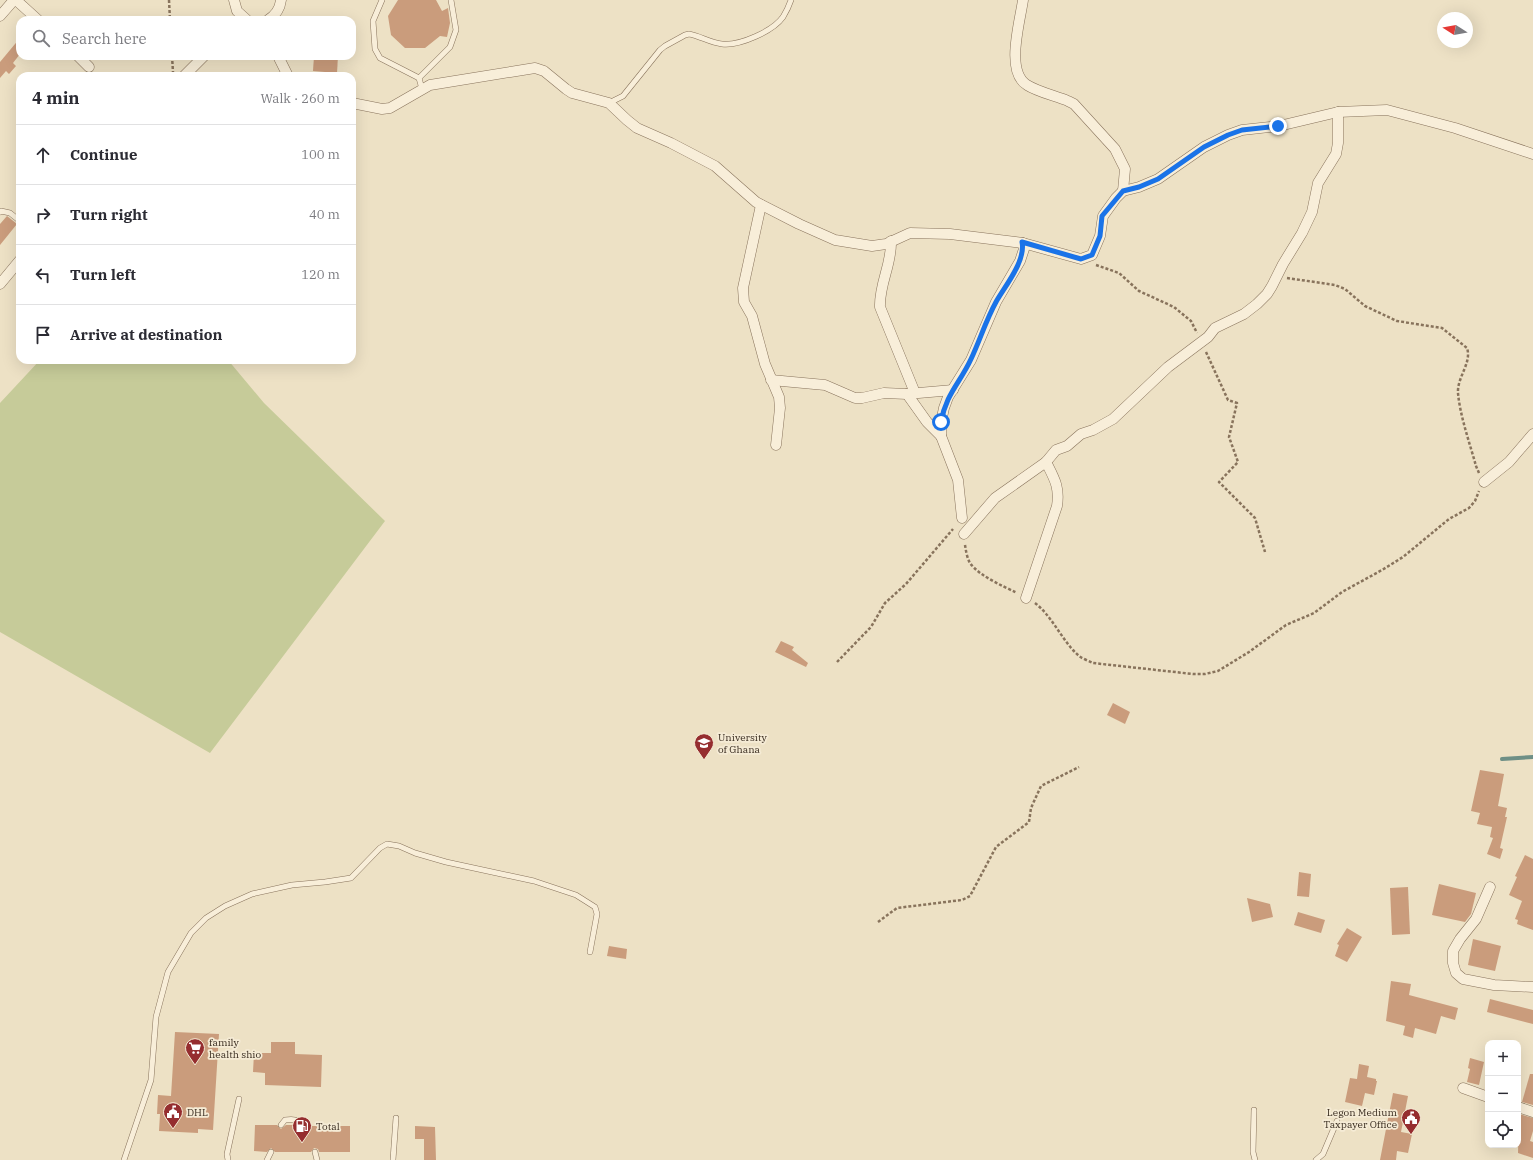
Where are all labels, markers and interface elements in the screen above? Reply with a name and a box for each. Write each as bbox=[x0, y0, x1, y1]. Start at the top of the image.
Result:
north arrow bbox=[1437, 12, 1473, 48]
search box bbox=[16, 16, 356, 60]
icon: search bbox=[30, 27, 52, 49]
text: Search here bbox=[62, 29, 147, 48]
text: 4 min bbox=[32, 87, 80, 109]
text: Walk · 260 m bbox=[261, 90, 340, 107]
route end bbox=[1269, 117, 1287, 135]
icon: ahead bbox=[32, 144, 54, 166]
text: Continue bbox=[70, 145, 137, 164]
text: 100 m bbox=[301, 146, 340, 163]
icon: right bbox=[32, 204, 54, 226]
text: Turn right bbox=[70, 205, 148, 224]
text: 40 m bbox=[309, 206, 340, 223]
icon: left bbox=[32, 264, 54, 286]
text: Turn left bbox=[70, 265, 136, 284]
text: 120 m bbox=[301, 266, 340, 283]
icon: arrive bbox=[32, 324, 54, 346]
text: Arrive at destination bbox=[70, 325, 222, 344]
route start bbox=[932, 413, 950, 431]
place label: University of Ghana bbox=[718, 731, 767, 756]
school or university icon: University of Ghana bbox=[693, 732, 715, 760]
place label: family health shio bbox=[209, 1036, 262, 1061]
supermarket icon: family health shio bbox=[184, 1037, 206, 1065]
map controls bbox=[1485, 1040, 1521, 1148]
button: + bbox=[1485, 1040, 1521, 1076]
button: − bbox=[1485, 1076, 1521, 1112]
public building icon: DHL bbox=[162, 1101, 184, 1129]
place label: DHL bbox=[187, 1106, 208, 1119]
place label: Legon Medium Taxpayer Office bbox=[1324, 1106, 1397, 1131]
public building icon: Legon Medium Taxpayer Office bbox=[1400, 1107, 1422, 1135]
button: locate bbox=[1485, 1112, 1521, 1148]
fuel station icon: Total bbox=[291, 1115, 313, 1143]
place label: Total bbox=[316, 1120, 340, 1133]

